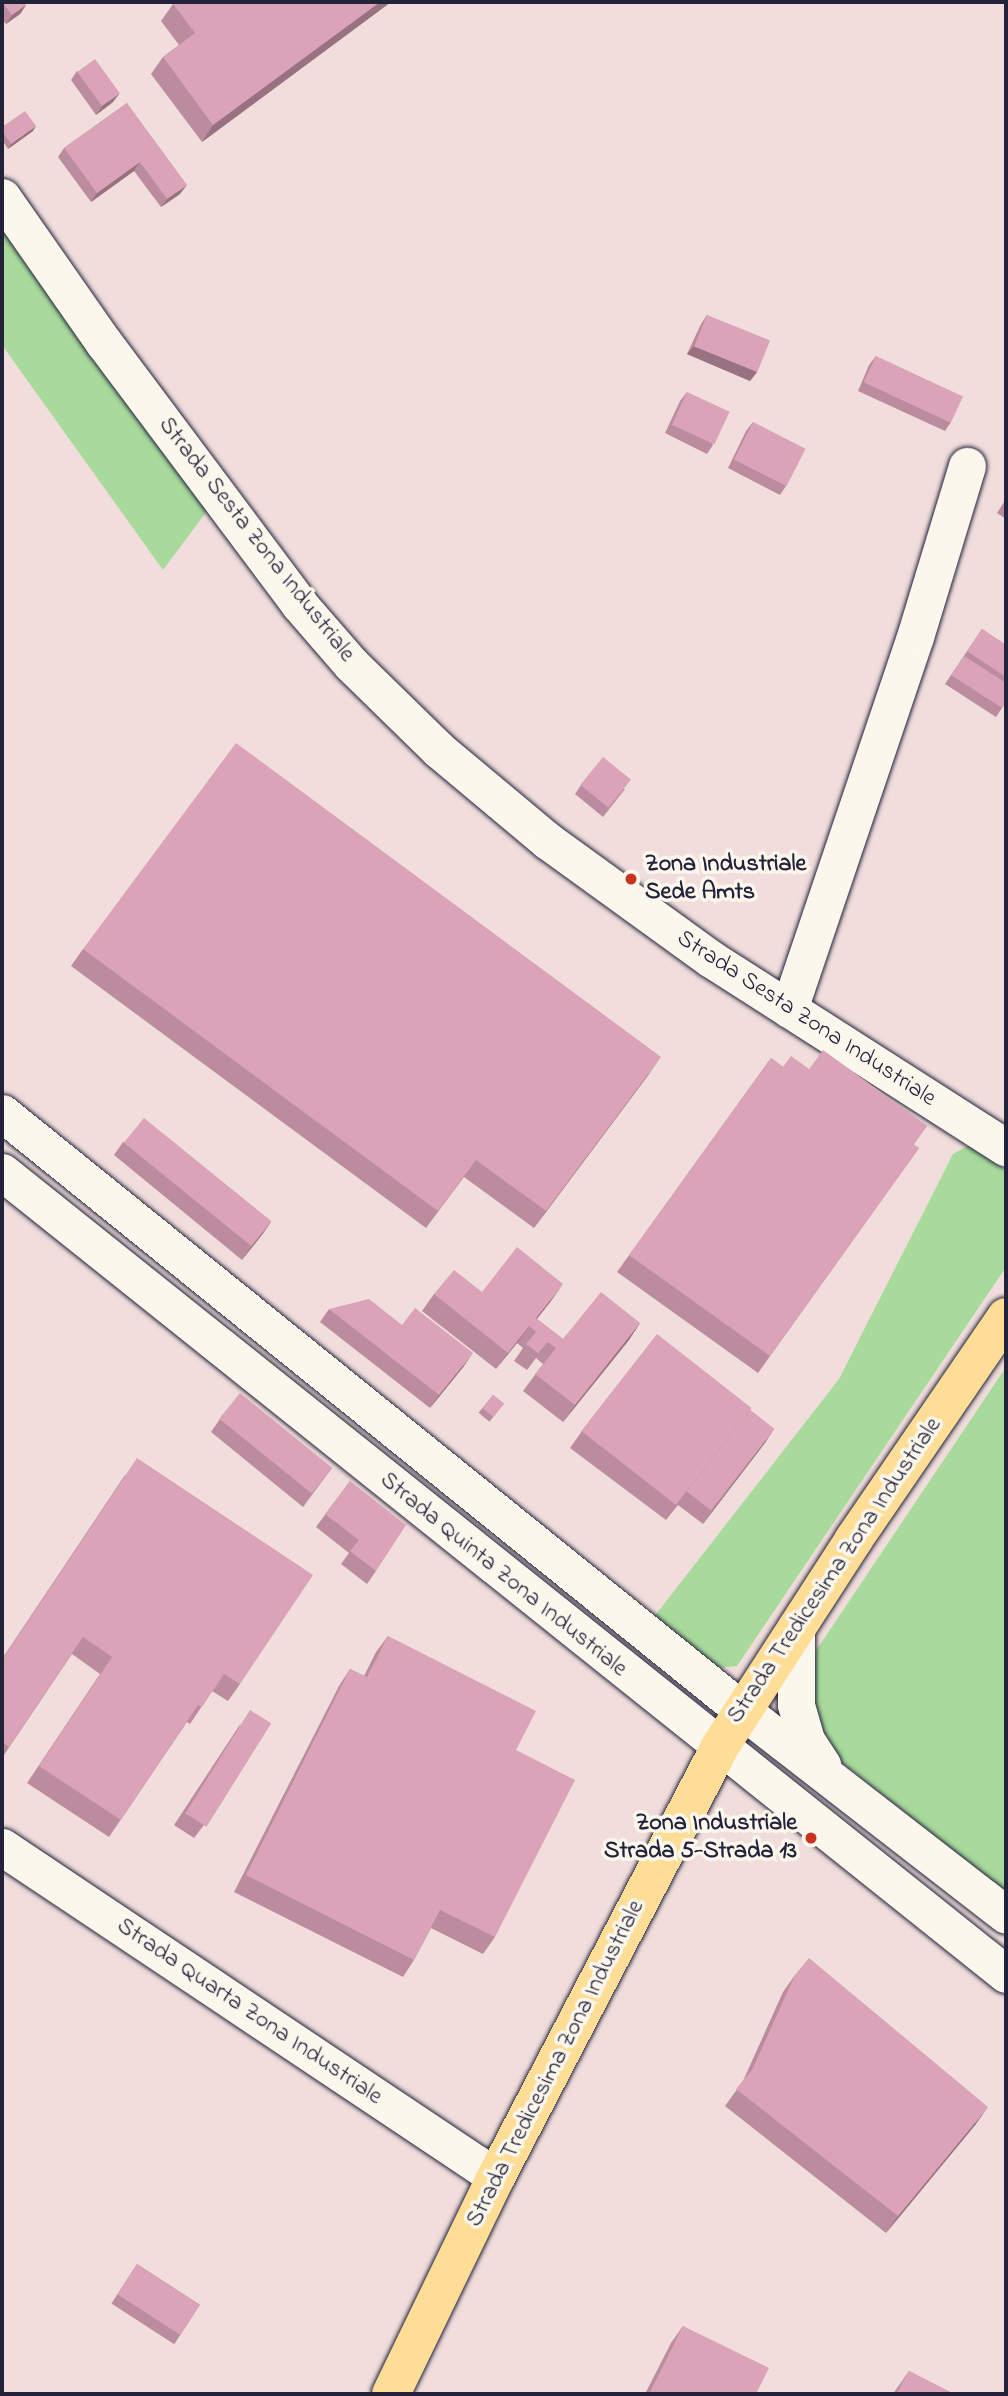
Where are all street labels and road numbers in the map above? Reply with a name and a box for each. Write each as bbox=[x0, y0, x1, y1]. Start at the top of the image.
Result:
street label: Strada Sesta Zona Industriale bbox=[151, 412, 361, 668]
street label: Strada Sesta Zona Industriale bbox=[671, 924, 941, 1114]
street label: Strada Tredicesima Zona Industriale bbox=[722, 1413, 948, 1729]
street label: Strada Quinta Zona Industriale bbox=[374, 1466, 632, 1684]
street label: Strada Tredicesima Zona Industriale bbox=[461, 1896, 651, 2232]
street label: Strada Quarta Zona Industriale bbox=[111, 1912, 387, 2112]

